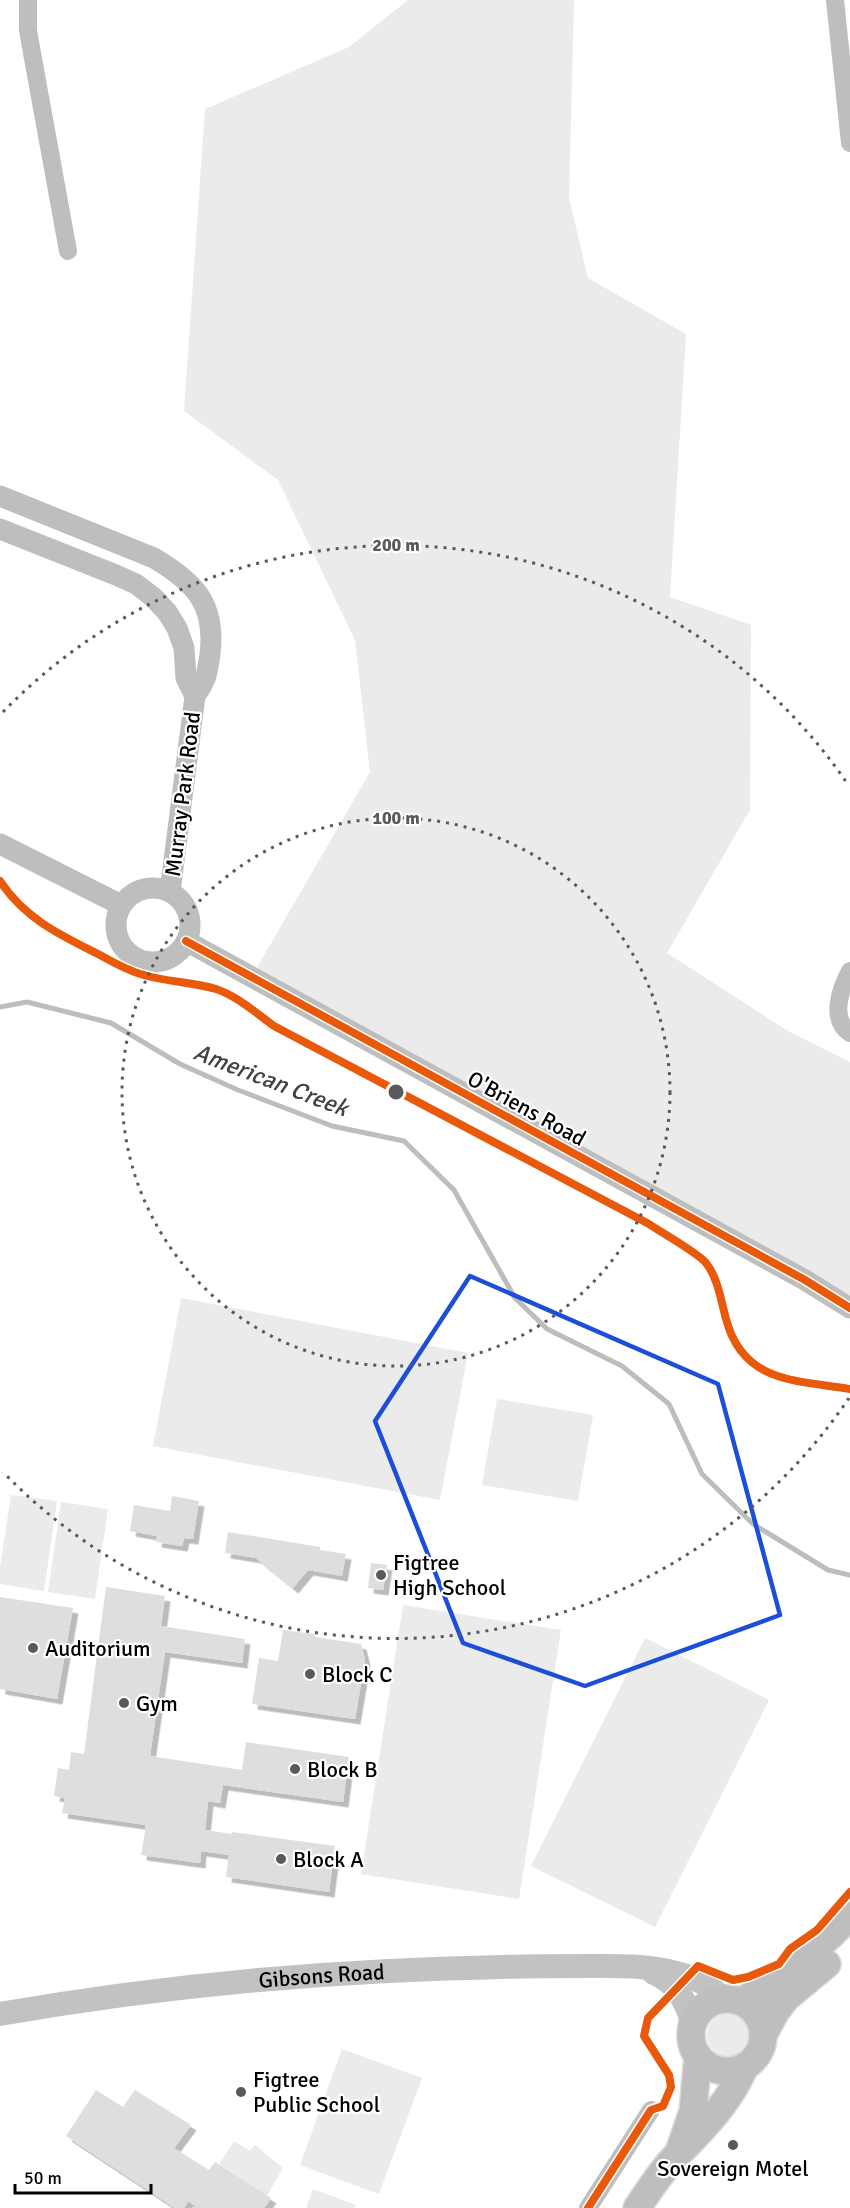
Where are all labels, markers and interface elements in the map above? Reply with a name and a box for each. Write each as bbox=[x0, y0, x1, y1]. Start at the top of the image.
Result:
text: 200 m bbox=[372, 534, 420, 556]
street label: Murray Park Road bbox=[159, 710, 206, 878]
text: 100 m bbox=[372, 807, 420, 829]
water label: American Creek bbox=[190, 1037, 354, 1124]
street label: O'Briens Road bbox=[463, 1065, 591, 1152]
centre of rings bbox=[386, 1082, 406, 1102]
place label: Figtree High School bbox=[393, 1549, 506, 1601]
marker: Figtree High School bbox=[374, 1568, 388, 1582]
place label: Auditorium bbox=[45, 1635, 151, 1662]
marker: Auditorium bbox=[26, 1641, 40, 1655]
place label: Block C bbox=[322, 1661, 393, 1688]
marker: Block C bbox=[303, 1667, 317, 1681]
place label: Gym bbox=[136, 1690, 178, 1717]
marker: Gym bbox=[117, 1696, 131, 1710]
place label: Block B bbox=[307, 1756, 378, 1783]
marker: Block B bbox=[288, 1762, 302, 1776]
place label: Block A bbox=[293, 1846, 364, 1873]
marker: Block A bbox=[274, 1852, 288, 1866]
street label: Gibsons Road bbox=[257, 1958, 385, 1994]
place label: Figtree Public School bbox=[253, 2066, 380, 2118]
marker: Figtree Public School bbox=[234, 2085, 248, 2099]
marker: Sovereign Motel bbox=[726, 2138, 740, 2152]
place label: Sovereign Motel bbox=[657, 2155, 809, 2182]
scale bar bbox=[15, 2157, 152, 2195]
text: 50 m bbox=[24, 2167, 62, 2189]

